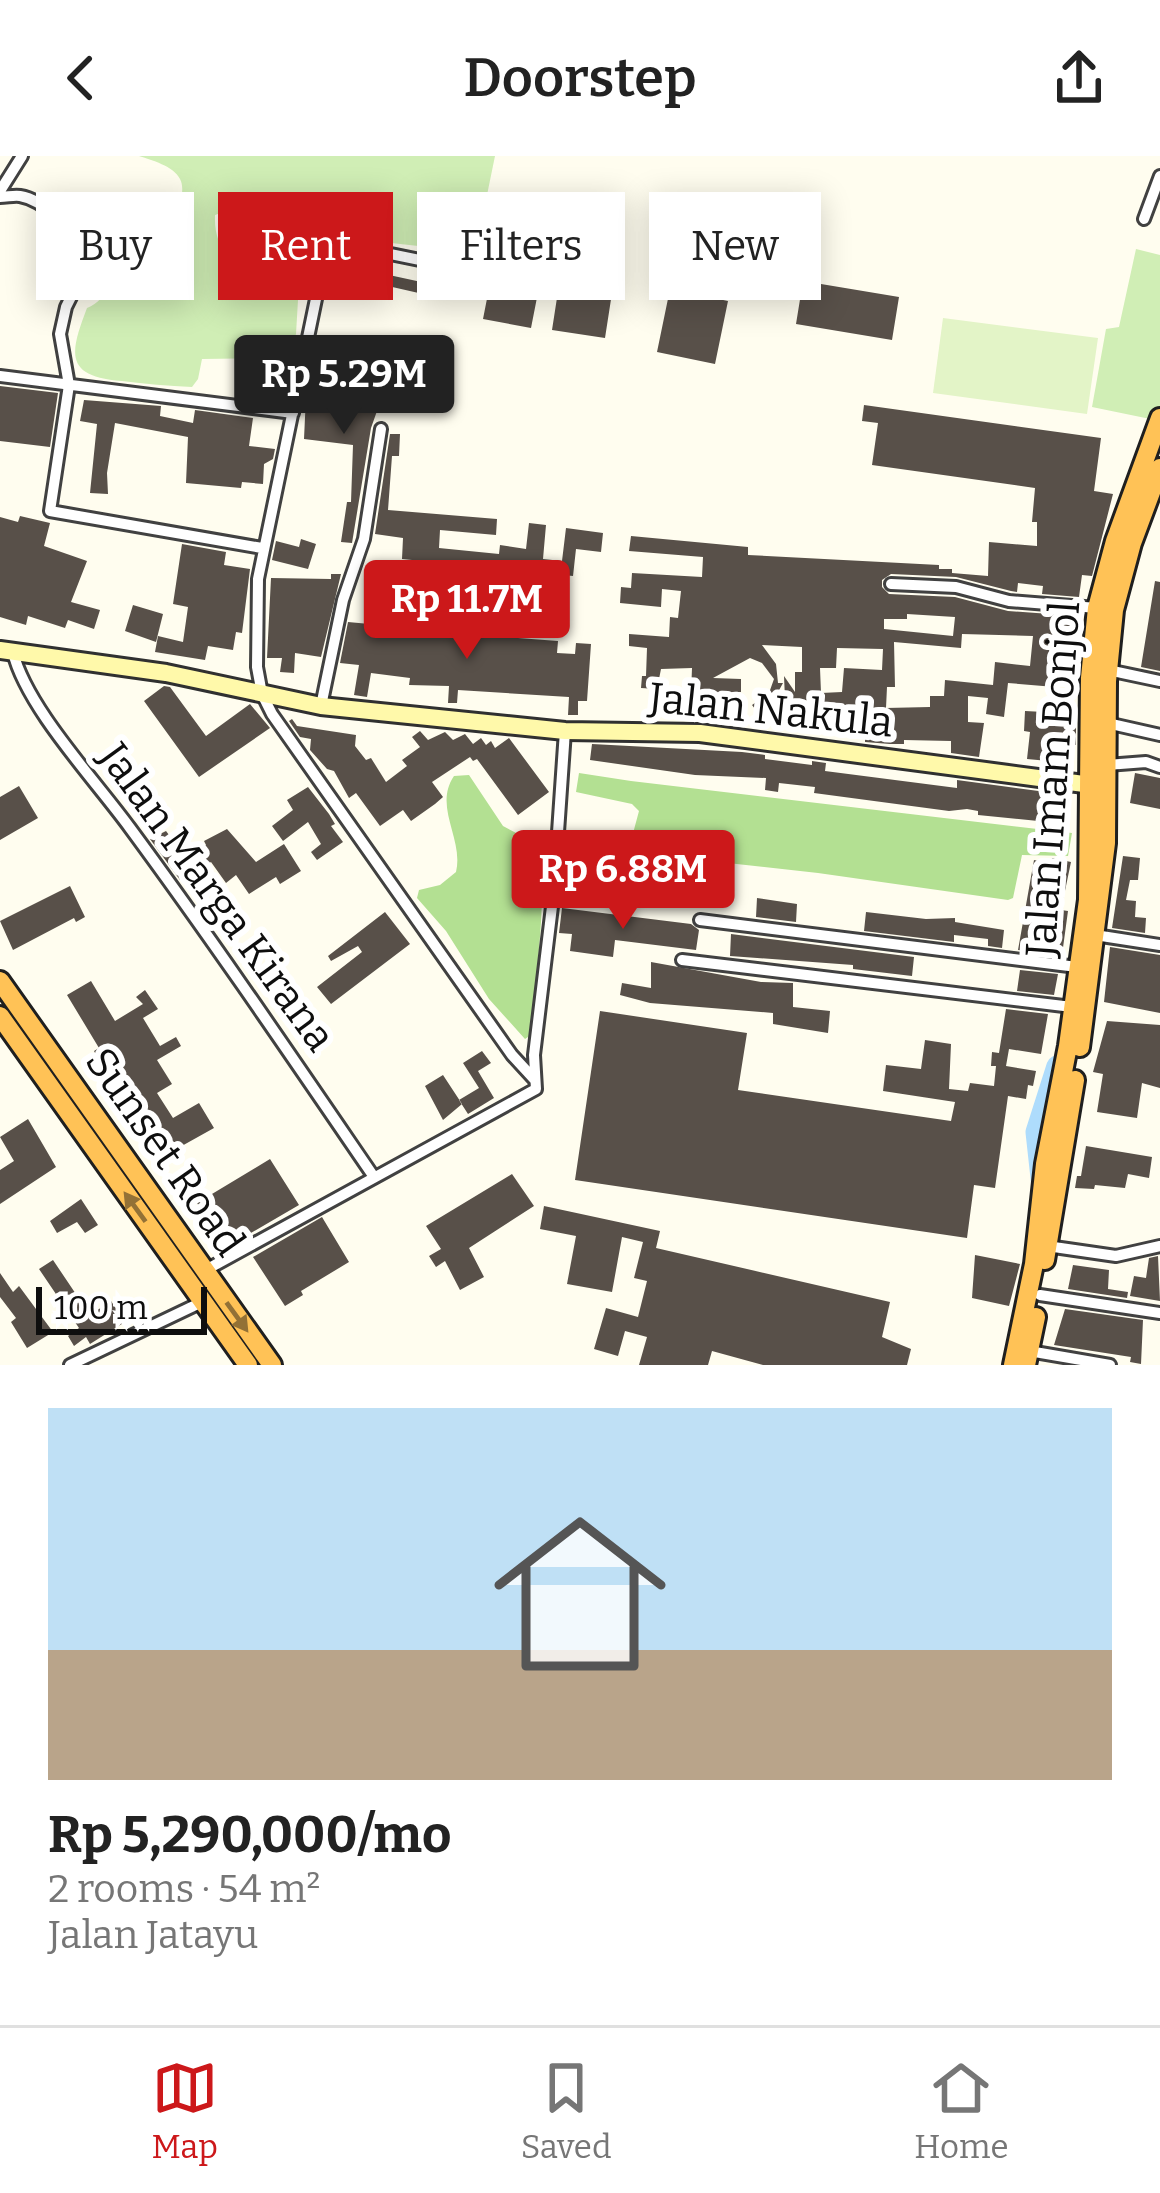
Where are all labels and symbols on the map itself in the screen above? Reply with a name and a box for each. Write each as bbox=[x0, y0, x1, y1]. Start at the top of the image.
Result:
pin: Rp 5.29M bbox=[220, 335, 468, 437]
pin: Rp 11.7M bbox=[343, 560, 591, 662]
street label: Jalan Imam Bonjol bbox=[1016, 599, 1090, 960]
street label: Jalan Nakula bbox=[646, 672, 895, 748]
street label: Jalan Marga Kirana bbox=[88, 732, 346, 1061]
pin: Rp 6.88M bbox=[499, 830, 747, 932]
street label: Sunset Road bbox=[75, 1038, 255, 1266]
one-way arrow bbox=[124, 1191, 147, 1223]
scale bar bbox=[36, 1281, 207, 1334]
one-way arrow bbox=[225, 1301, 248, 1333]

